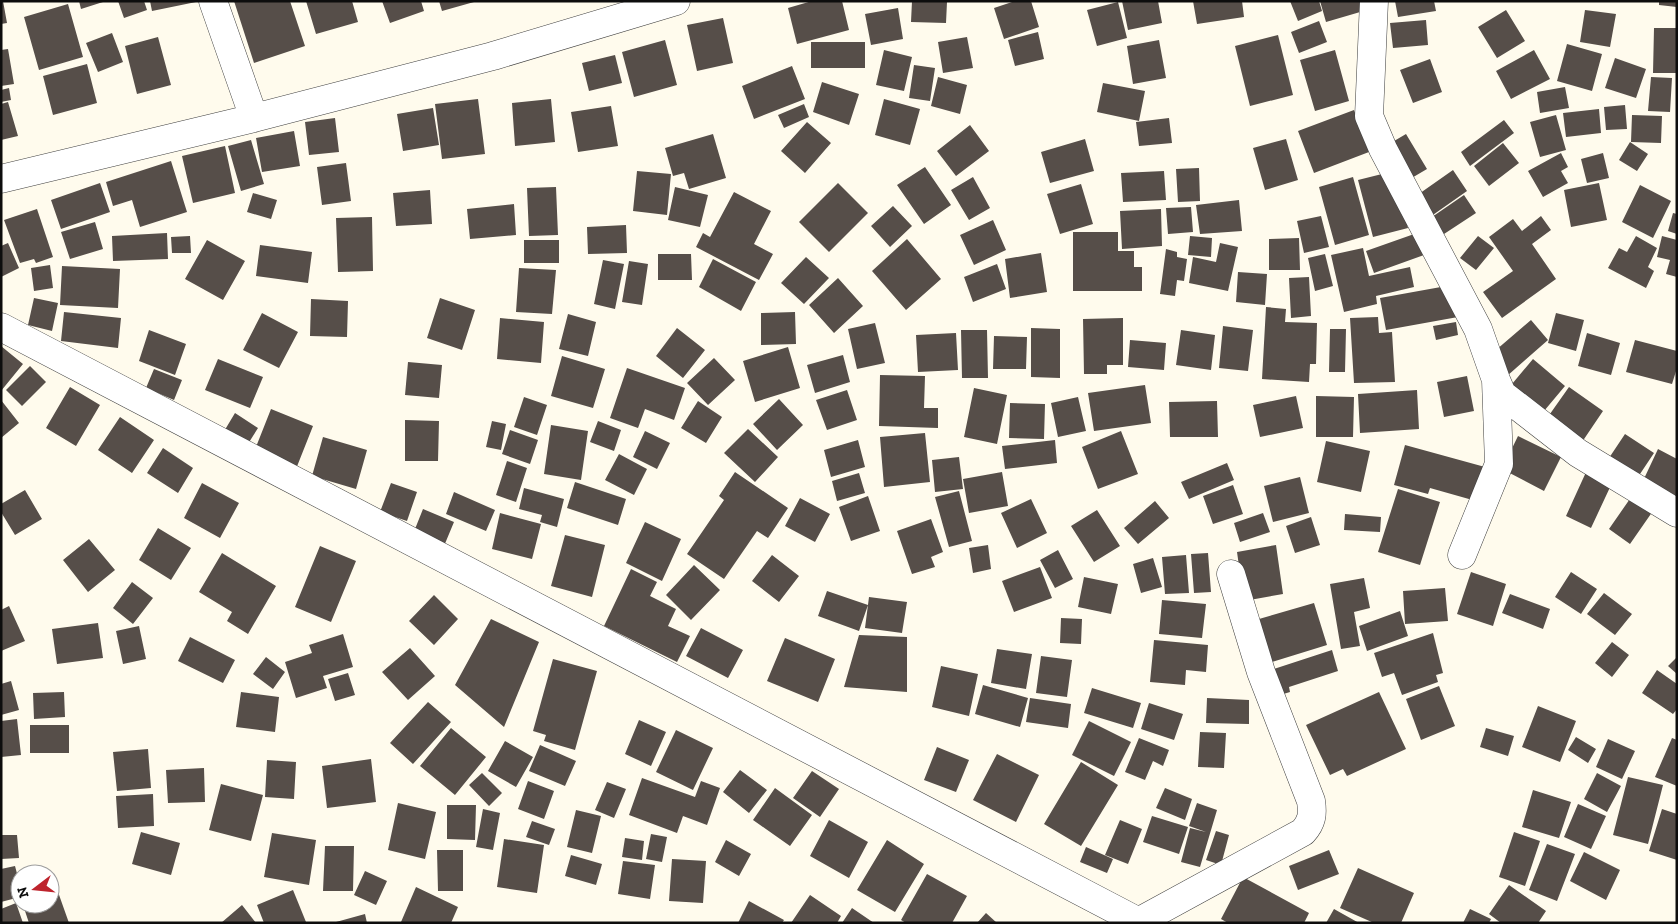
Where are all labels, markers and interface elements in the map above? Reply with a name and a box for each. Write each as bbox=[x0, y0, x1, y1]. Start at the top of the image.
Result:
north arrow bbox=[10, 864, 60, 914]
text: N bbox=[13, 885, 33, 900]

